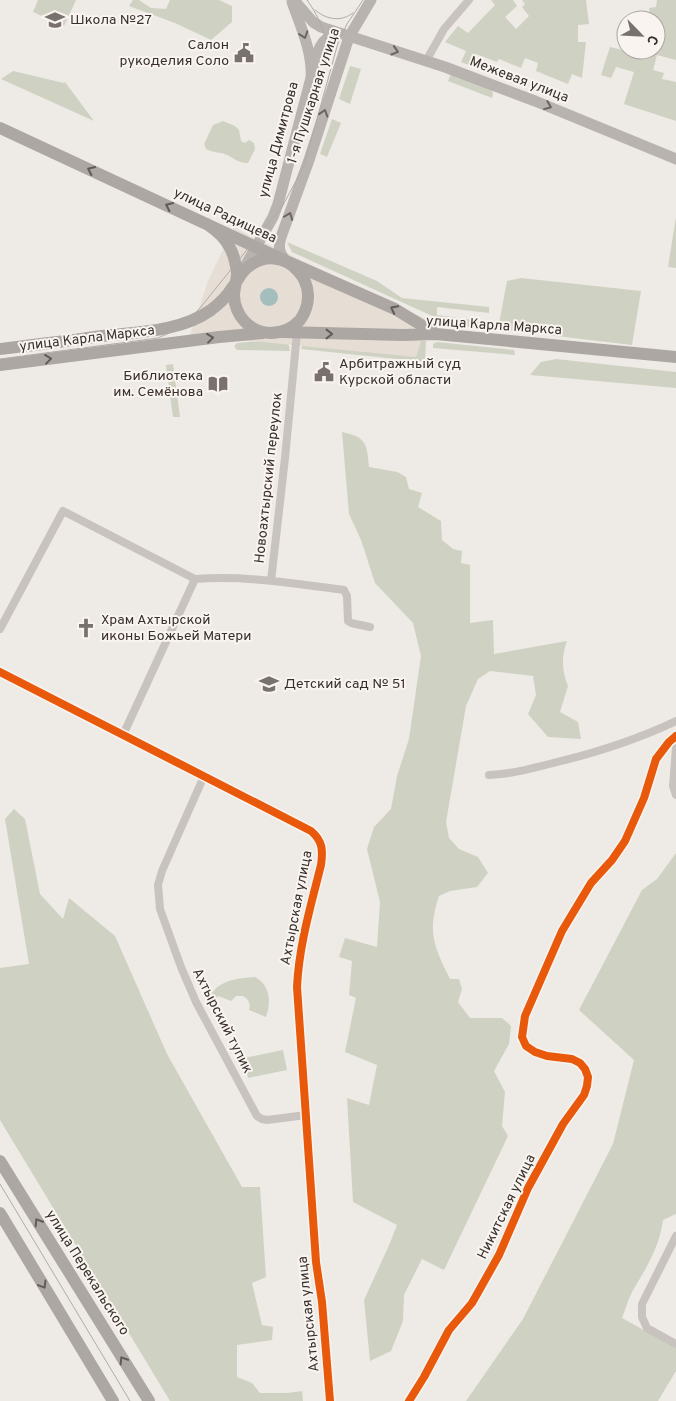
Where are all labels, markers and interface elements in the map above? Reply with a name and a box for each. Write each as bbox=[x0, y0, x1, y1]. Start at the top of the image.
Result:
school or university icon: Школа №27 bbox=[44, 9, 66, 31]
north arrow bbox=[616, 10, 666, 60]
place label: Школа №27 bbox=[70, 12, 152, 29]
street label: 1-я Пушкарная улица bbox=[284, 26, 344, 166]
one-way arrow bbox=[298, 31, 308, 39]
text: С bbox=[642, 32, 661, 47]
place label: Салон рукоделия Соло bbox=[120, 37, 229, 70]
public building icon: Салон рукоделия Соло bbox=[233, 42, 255, 64]
one-way arrow bbox=[391, 46, 399, 56]
street label: Межевая улица bbox=[467, 53, 571, 107]
street label: улица Димитрова bbox=[255, 80, 303, 200]
one-way arrow bbox=[543, 100, 552, 111]
one-way arrow bbox=[318, 110, 328, 118]
one-way arrow bbox=[88, 167, 97, 177]
street label: улица Радищева bbox=[171, 185, 279, 247]
one-way arrow bbox=[165, 202, 174, 213]
one-way arrow bbox=[283, 212, 293, 221]
one-way arrow bbox=[390, 305, 399, 315]
street label: улица Карла Маркса bbox=[426, 313, 562, 339]
street label: улица Карла Маркса bbox=[18, 322, 156, 356]
one-way arrow bbox=[325, 329, 333, 339]
one-way arrow bbox=[205, 334, 214, 344]
one-way arrow bbox=[45, 354, 53, 365]
place label: Арбитражный суд Курской области bbox=[339, 356, 461, 389]
public building icon: Арбитражный суд Курской области bbox=[313, 361, 335, 383]
place label: Библиотека им. Семёнова bbox=[113, 368, 203, 401]
library icon: Библиотека им. Семёнова bbox=[207, 373, 229, 395]
street label: Новоахтырский переулок bbox=[252, 392, 286, 564]
place label: Храм Ахтырской иконы Божьей Матери bbox=[101, 612, 252, 645]
church icon: Храм Ахтырской иконы Божьей Матери bbox=[75, 617, 97, 639]
school or university icon: Детский сад № 51 bbox=[258, 673, 280, 695]
place label: Детский сад № 51 bbox=[284, 676, 406, 693]
street label: Ахтырская улица bbox=[278, 849, 316, 967]
street label: Ахтырский тупик bbox=[188, 966, 256, 1076]
street label: Никитская улица bbox=[474, 1152, 540, 1262]
street label: улица Перекальского bbox=[41, 1207, 133, 1339]
one-way arrow bbox=[34, 1218, 44, 1227]
street label: Ахтырская улица bbox=[294, 1255, 324, 1373]
one-way arrow bbox=[36, 1280, 46, 1289]
one-way arrow bbox=[120, 1356, 130, 1365]

